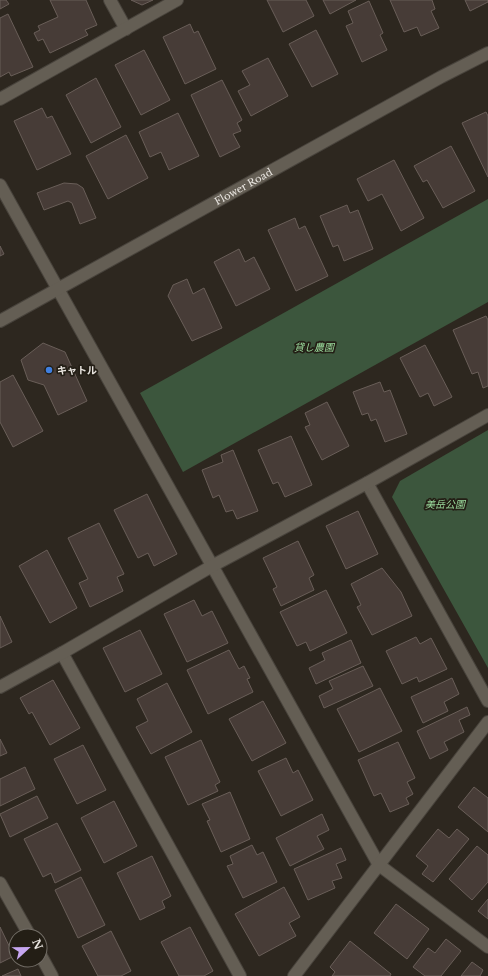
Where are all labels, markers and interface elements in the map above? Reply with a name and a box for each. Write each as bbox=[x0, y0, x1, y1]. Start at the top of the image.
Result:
street label: Flower Road bbox=[212, 165, 275, 208]
park label: 貸し農園 bbox=[294, 341, 336, 354]
place label: キャトル bbox=[57, 364, 97, 377]
marker: キャトル bbox=[44, 365, 54, 375]
park label: 美岳公園 bbox=[425, 498, 467, 511]
north arrow bbox=[8, 928, 48, 968]
text: N bbox=[29, 937, 46, 952]

